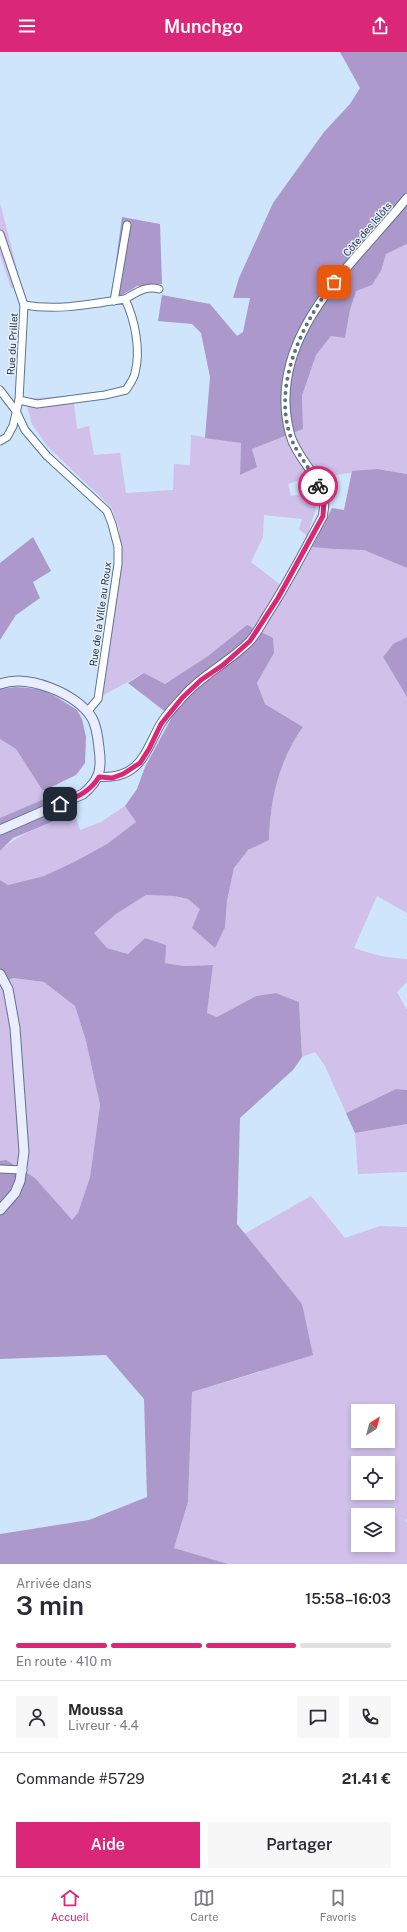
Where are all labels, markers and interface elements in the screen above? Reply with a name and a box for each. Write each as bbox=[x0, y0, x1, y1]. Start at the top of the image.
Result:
icon: menu bbox=[16, 15, 38, 37]
icon: share bbox=[369, 15, 391, 37]
text: Munchgo bbox=[164, 16, 243, 37]
street label: Côte des Islôts bbox=[340, 199, 394, 259]
pin bbox=[317, 265, 351, 299]
icon: bag bbox=[323, 271, 345, 293]
street label: Rue du Prillet bbox=[4, 312, 20, 375]
courier bbox=[298, 466, 338, 506]
icon: bike bbox=[307, 475, 329, 497]
street label: Rue de la Ville au Roux bbox=[87, 561, 113, 667]
pin bbox=[43, 787, 77, 821]
icon: home bbox=[49, 793, 71, 815]
north arrow bbox=[351, 1404, 395, 1448]
map controls bbox=[351, 1404, 395, 1552]
button: locate bbox=[351, 1456, 395, 1500]
button: layers bbox=[351, 1508, 395, 1552]
text: Arrivée dans bbox=[16, 1576, 92, 1591]
text: 3 min bbox=[16, 1590, 84, 1621]
text: 15:58–16:03 bbox=[305, 1590, 391, 1607]
text: En route · 410 m bbox=[16, 1654, 112, 1669]
button: person bbox=[16, 1696, 58, 1738]
button: chat bbox=[297, 1696, 339, 1738]
button: phone bbox=[349, 1696, 391, 1738]
text: Moussa bbox=[68, 1701, 123, 1718]
text: Livreur · 4.4 bbox=[68, 1718, 139, 1733]
text: Commande #5729 bbox=[16, 1770, 145, 1787]
text: 21.41 € bbox=[342, 1770, 391, 1787]
button: Aide bbox=[16, 1822, 200, 1868]
button: Partager bbox=[208, 1822, 391, 1868]
tab: Accueil bbox=[51, 1887, 89, 1923]
tab: Carte bbox=[190, 1887, 218, 1923]
tab: Favoris bbox=[320, 1887, 356, 1923]

